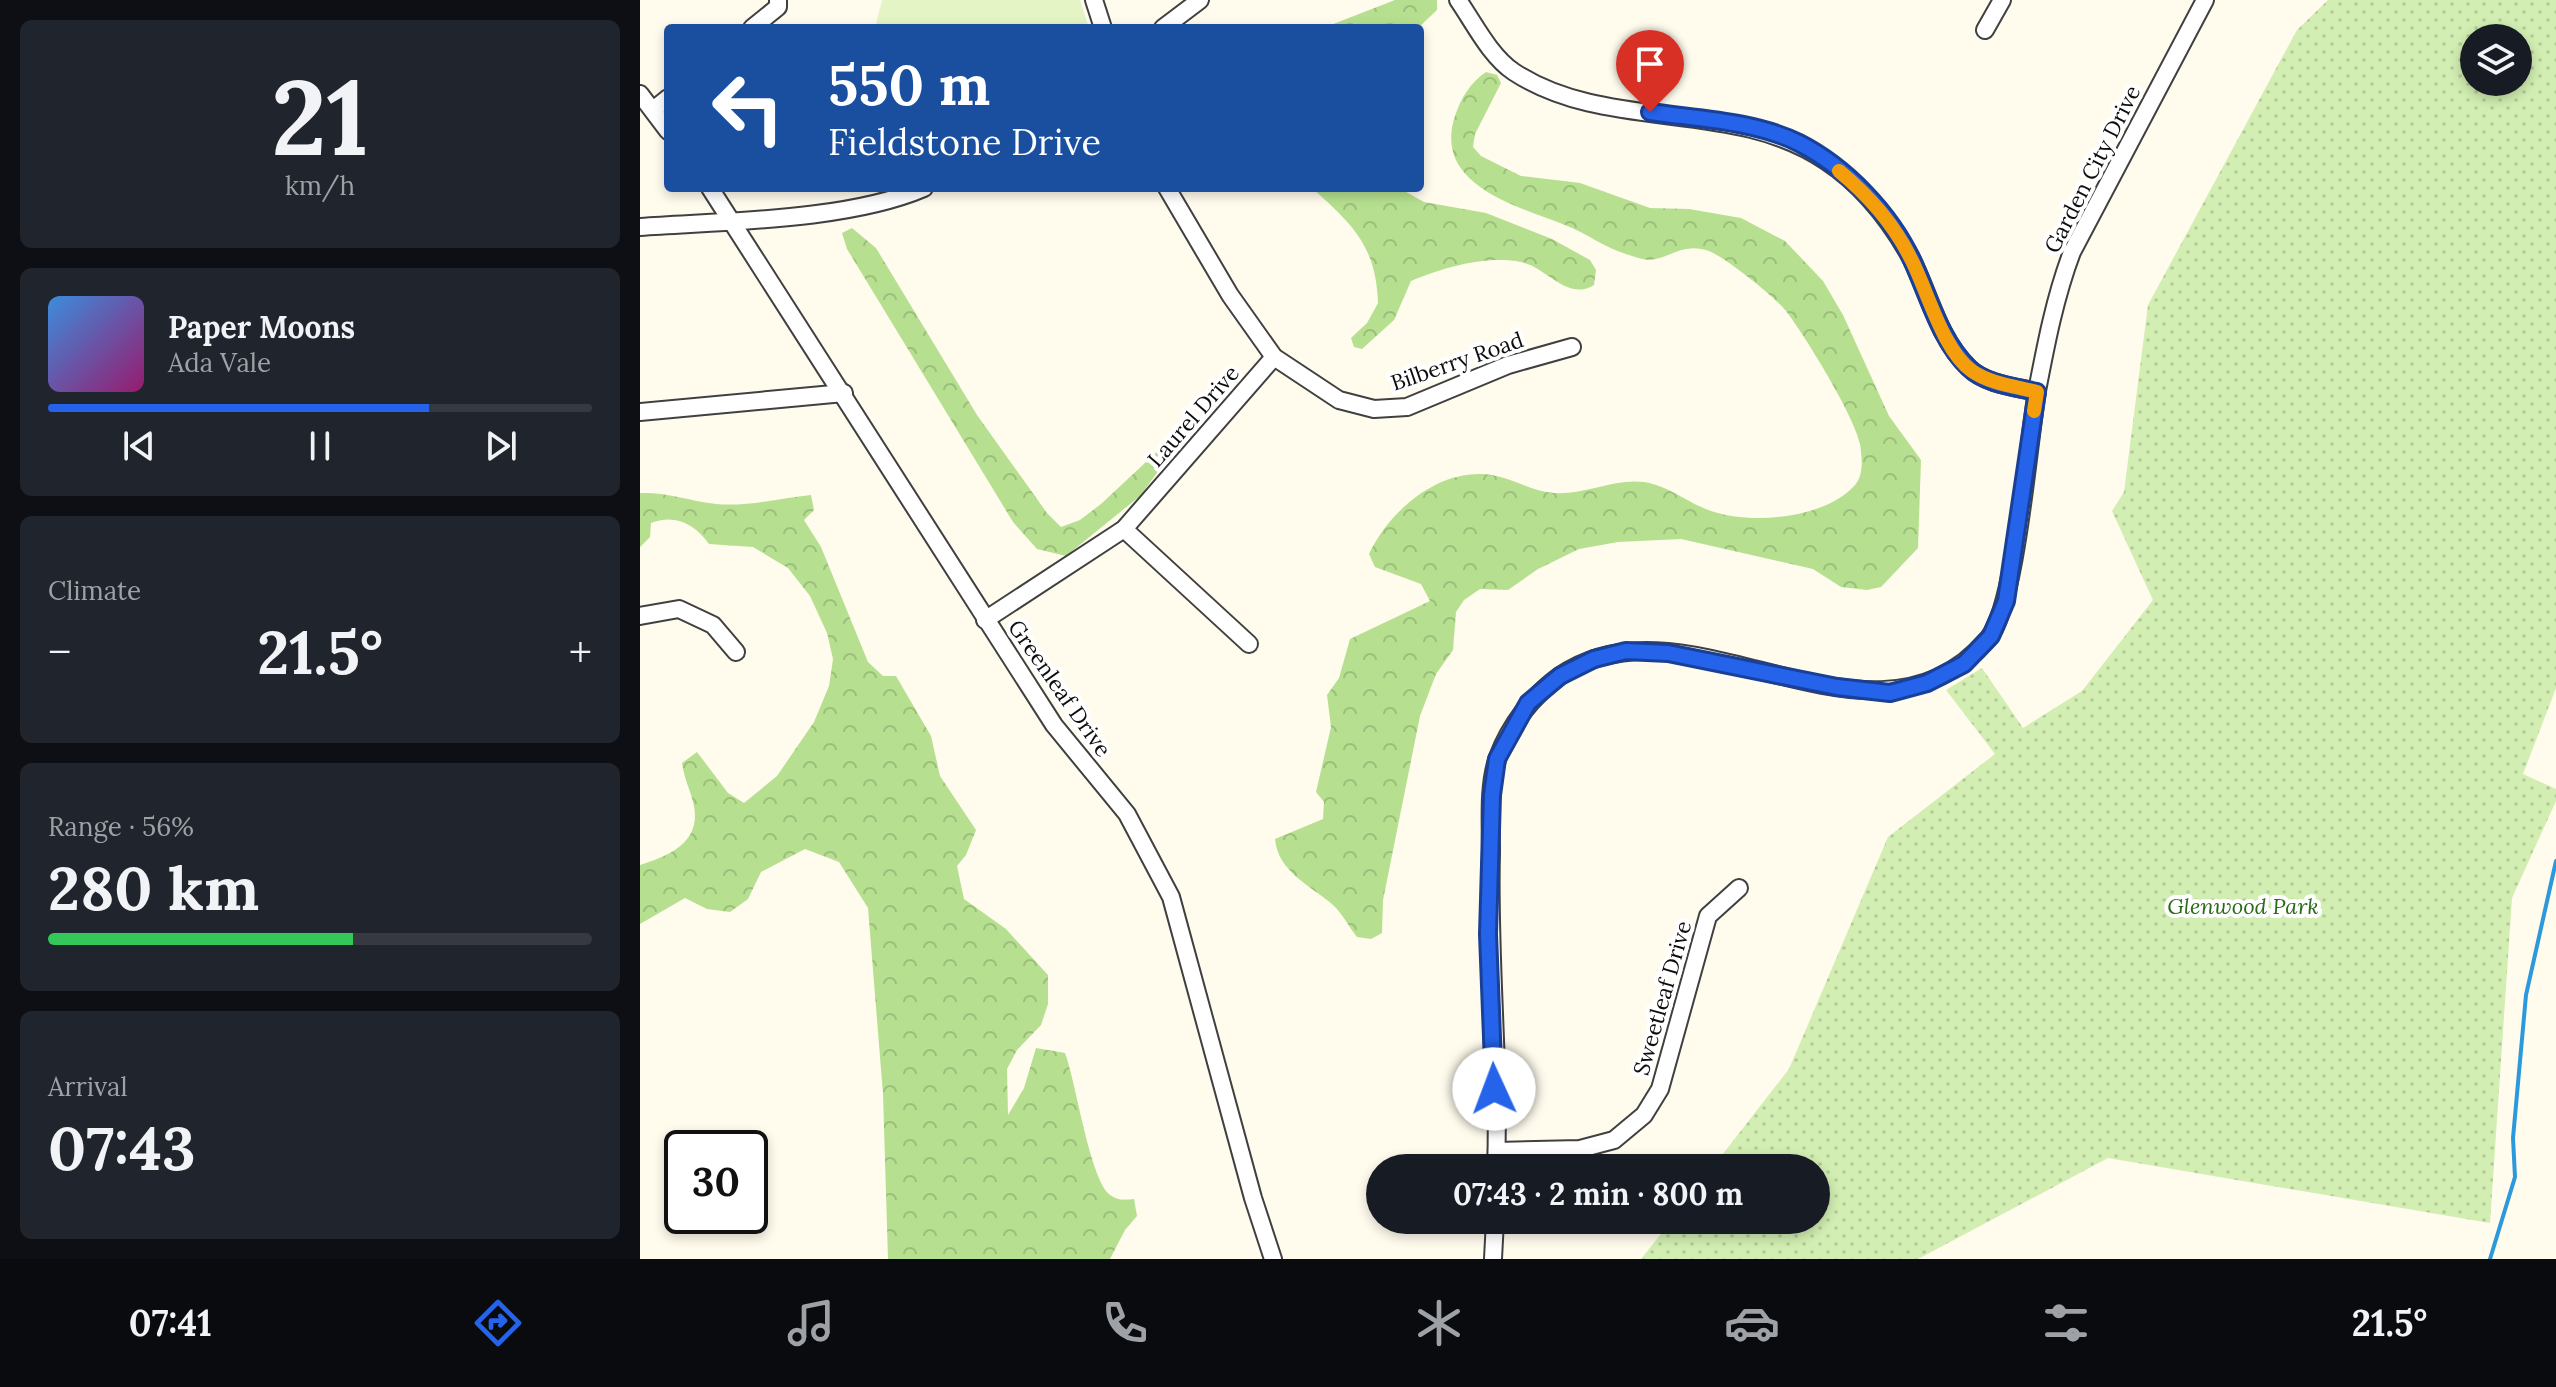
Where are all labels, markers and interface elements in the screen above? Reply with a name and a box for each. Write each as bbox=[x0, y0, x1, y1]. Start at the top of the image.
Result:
map controls bbox=[2460, 24, 2532, 96]
button: layers bbox=[2460, 24, 2532, 96]
pin bbox=[1616, 30, 1684, 112]
icon: arrive bbox=[1628, 42, 1672, 86]
text: 550 m bbox=[828, 49, 990, 120]
text: 21 bbox=[271, 50, 369, 183]
icon: left bbox=[696, 56, 800, 160]
street label: Garden City Drive bbox=[2038, 80, 2146, 258]
text: Fieldstone Drive bbox=[828, 119, 1101, 165]
text: km/h bbox=[285, 169, 355, 202]
text: Paper Moons bbox=[168, 308, 355, 346]
street label: Bilberry Road bbox=[1387, 325, 1527, 397]
text: Ada Vale bbox=[168, 346, 271, 379]
street label: Laurel Drive bbox=[1141, 359, 1245, 473]
icon: previous bbox=[117, 424, 161, 468]
icon: pause bbox=[298, 424, 342, 468]
icon: next bbox=[479, 424, 523, 468]
text: Climate bbox=[48, 574, 141, 607]
text: 21.5° bbox=[257, 614, 383, 690]
street label: Greenleaf Drive bbox=[1002, 614, 1118, 762]
text: − bbox=[48, 624, 71, 680]
text: + bbox=[569, 624, 592, 680]
text: Range · 56% bbox=[48, 810, 194, 843]
text: 280 km bbox=[48, 850, 259, 926]
park label: Glenwood Park bbox=[2167, 892, 2319, 920]
street label: Sweetleaf Drive bbox=[1627, 918, 1697, 1078]
position arrow bbox=[1452, 1047, 1536, 1131]
text: Arrival bbox=[48, 1070, 127, 1103]
text: 07:43 bbox=[48, 1110, 196, 1186]
speed limit sign: 30 bbox=[664, 1130, 768, 1234]
text: 07:43 · 2 min · 800 m bbox=[1453, 1175, 1743, 1213]
icon: directions bbox=[470, 1295, 526, 1351]
icon: music bbox=[783, 1295, 839, 1351]
icon: phone bbox=[1097, 1295, 1153, 1351]
icon: climate bbox=[1411, 1295, 1467, 1351]
icon: car bbox=[1724, 1295, 1780, 1351]
icon: filters bbox=[2038, 1295, 2094, 1351]
text: 07:41 bbox=[129, 1300, 212, 1346]
text: 21.5° bbox=[2352, 1300, 2427, 1346]

